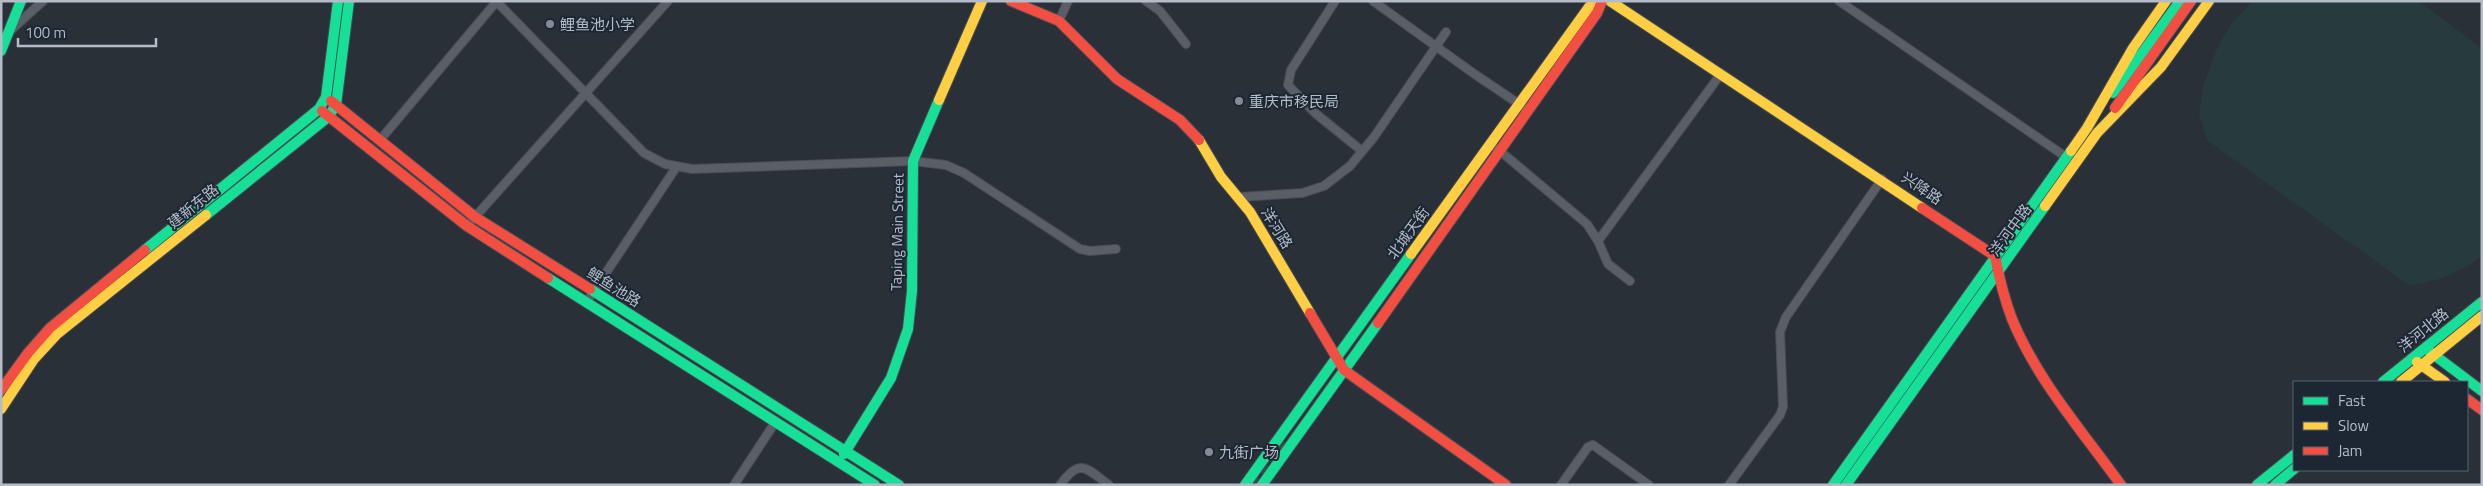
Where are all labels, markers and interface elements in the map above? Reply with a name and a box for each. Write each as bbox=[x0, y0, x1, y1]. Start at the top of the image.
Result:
place label: 鲤鱼池小学 bbox=[560, 13, 635, 36]
scale bar bbox=[18, 15, 155, 47]
marker: 鲤鱼池小学 bbox=[544, 18, 556, 30]
text: 100 m bbox=[25, 21, 66, 44]
place label: 重庆市移民局 bbox=[1249, 90, 1339, 113]
marker: 重庆市移民局 bbox=[1233, 95, 1245, 107]
street label: 兴降路 bbox=[1897, 166, 1947, 210]
street label: Taping Main Street bbox=[884, 172, 910, 291]
street label: 建新东路 bbox=[162, 178, 224, 234]
street label: 洋河中路 bbox=[1983, 199, 2037, 261]
street label: 北城天街 bbox=[1381, 202, 1435, 264]
street label: 洋河路 bbox=[1255, 203, 1299, 253]
street label: 鲤鱼池路 bbox=[582, 261, 646, 313]
street label: 洋河北路 bbox=[2392, 302, 2454, 358]
legend bbox=[2293, 381, 2468, 471]
text: Fast bbox=[2338, 389, 2366, 412]
text: Slow bbox=[2338, 414, 2369, 437]
text: Jam bbox=[2338, 439, 2362, 462]
place label: 九街广场 bbox=[1219, 441, 1279, 464]
marker: 九街广场 bbox=[1203, 446, 1215, 458]

